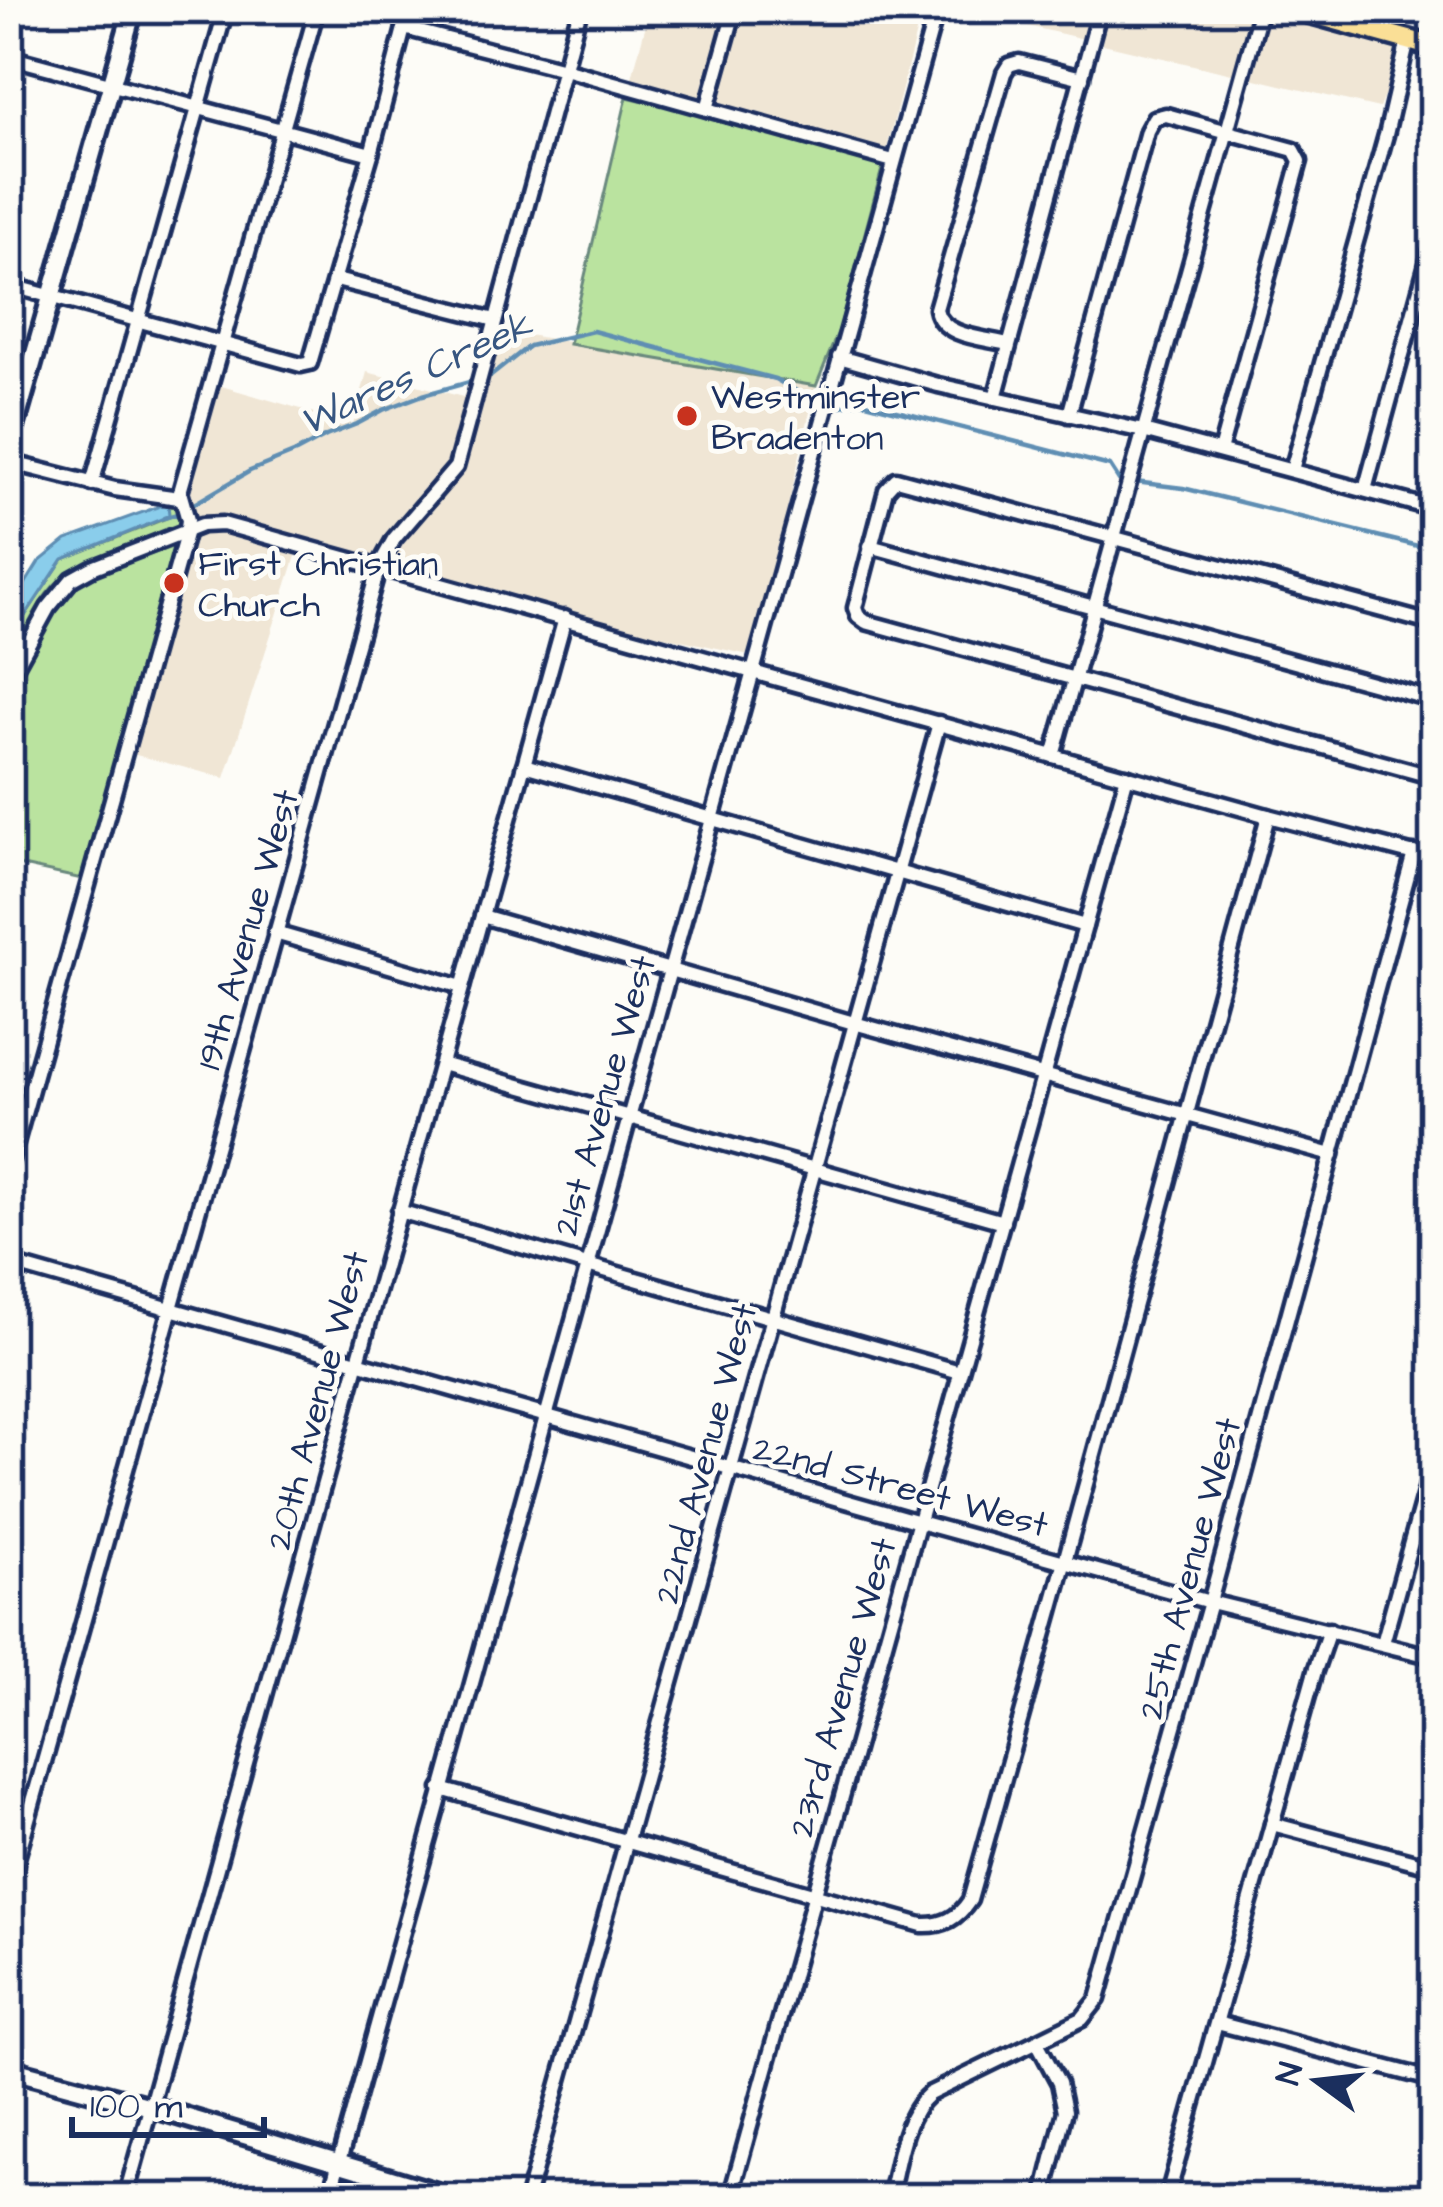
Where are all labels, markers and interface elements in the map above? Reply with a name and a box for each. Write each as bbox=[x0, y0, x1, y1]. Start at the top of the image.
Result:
water label: Wares Creek bbox=[291, 299, 542, 450]
place label: Westminster Bradenton bbox=[711, 372, 921, 464]
marker: Westminster Bradenton bbox=[674, 403, 700, 429]
place label: First Christian Church bbox=[198, 539, 438, 631]
marker: First Christian Church bbox=[161, 570, 187, 596]
street label: 19th Avenue West bbox=[184, 783, 313, 1076]
street label: 21st Avenue West bbox=[541, 949, 670, 1242]
street label: 20th Avenue West bbox=[254, 1245, 383, 1556]
street label: 22nd Avenue West bbox=[642, 1297, 771, 1610]
street label: 25th Avenue West bbox=[1126, 1412, 1255, 1725]
street label: 22nd Street West bbox=[747, 1424, 1054, 1551]
street label: 23rd Avenue West bbox=[776, 1532, 911, 1843]
north arrow bbox=[1257, 2021, 1377, 2141]
text: N bbox=[1265, 2058, 1315, 2090]
scale bar bbox=[72, 2063, 264, 2137]
text: 100 m bbox=[90, 2081, 182, 2132]

